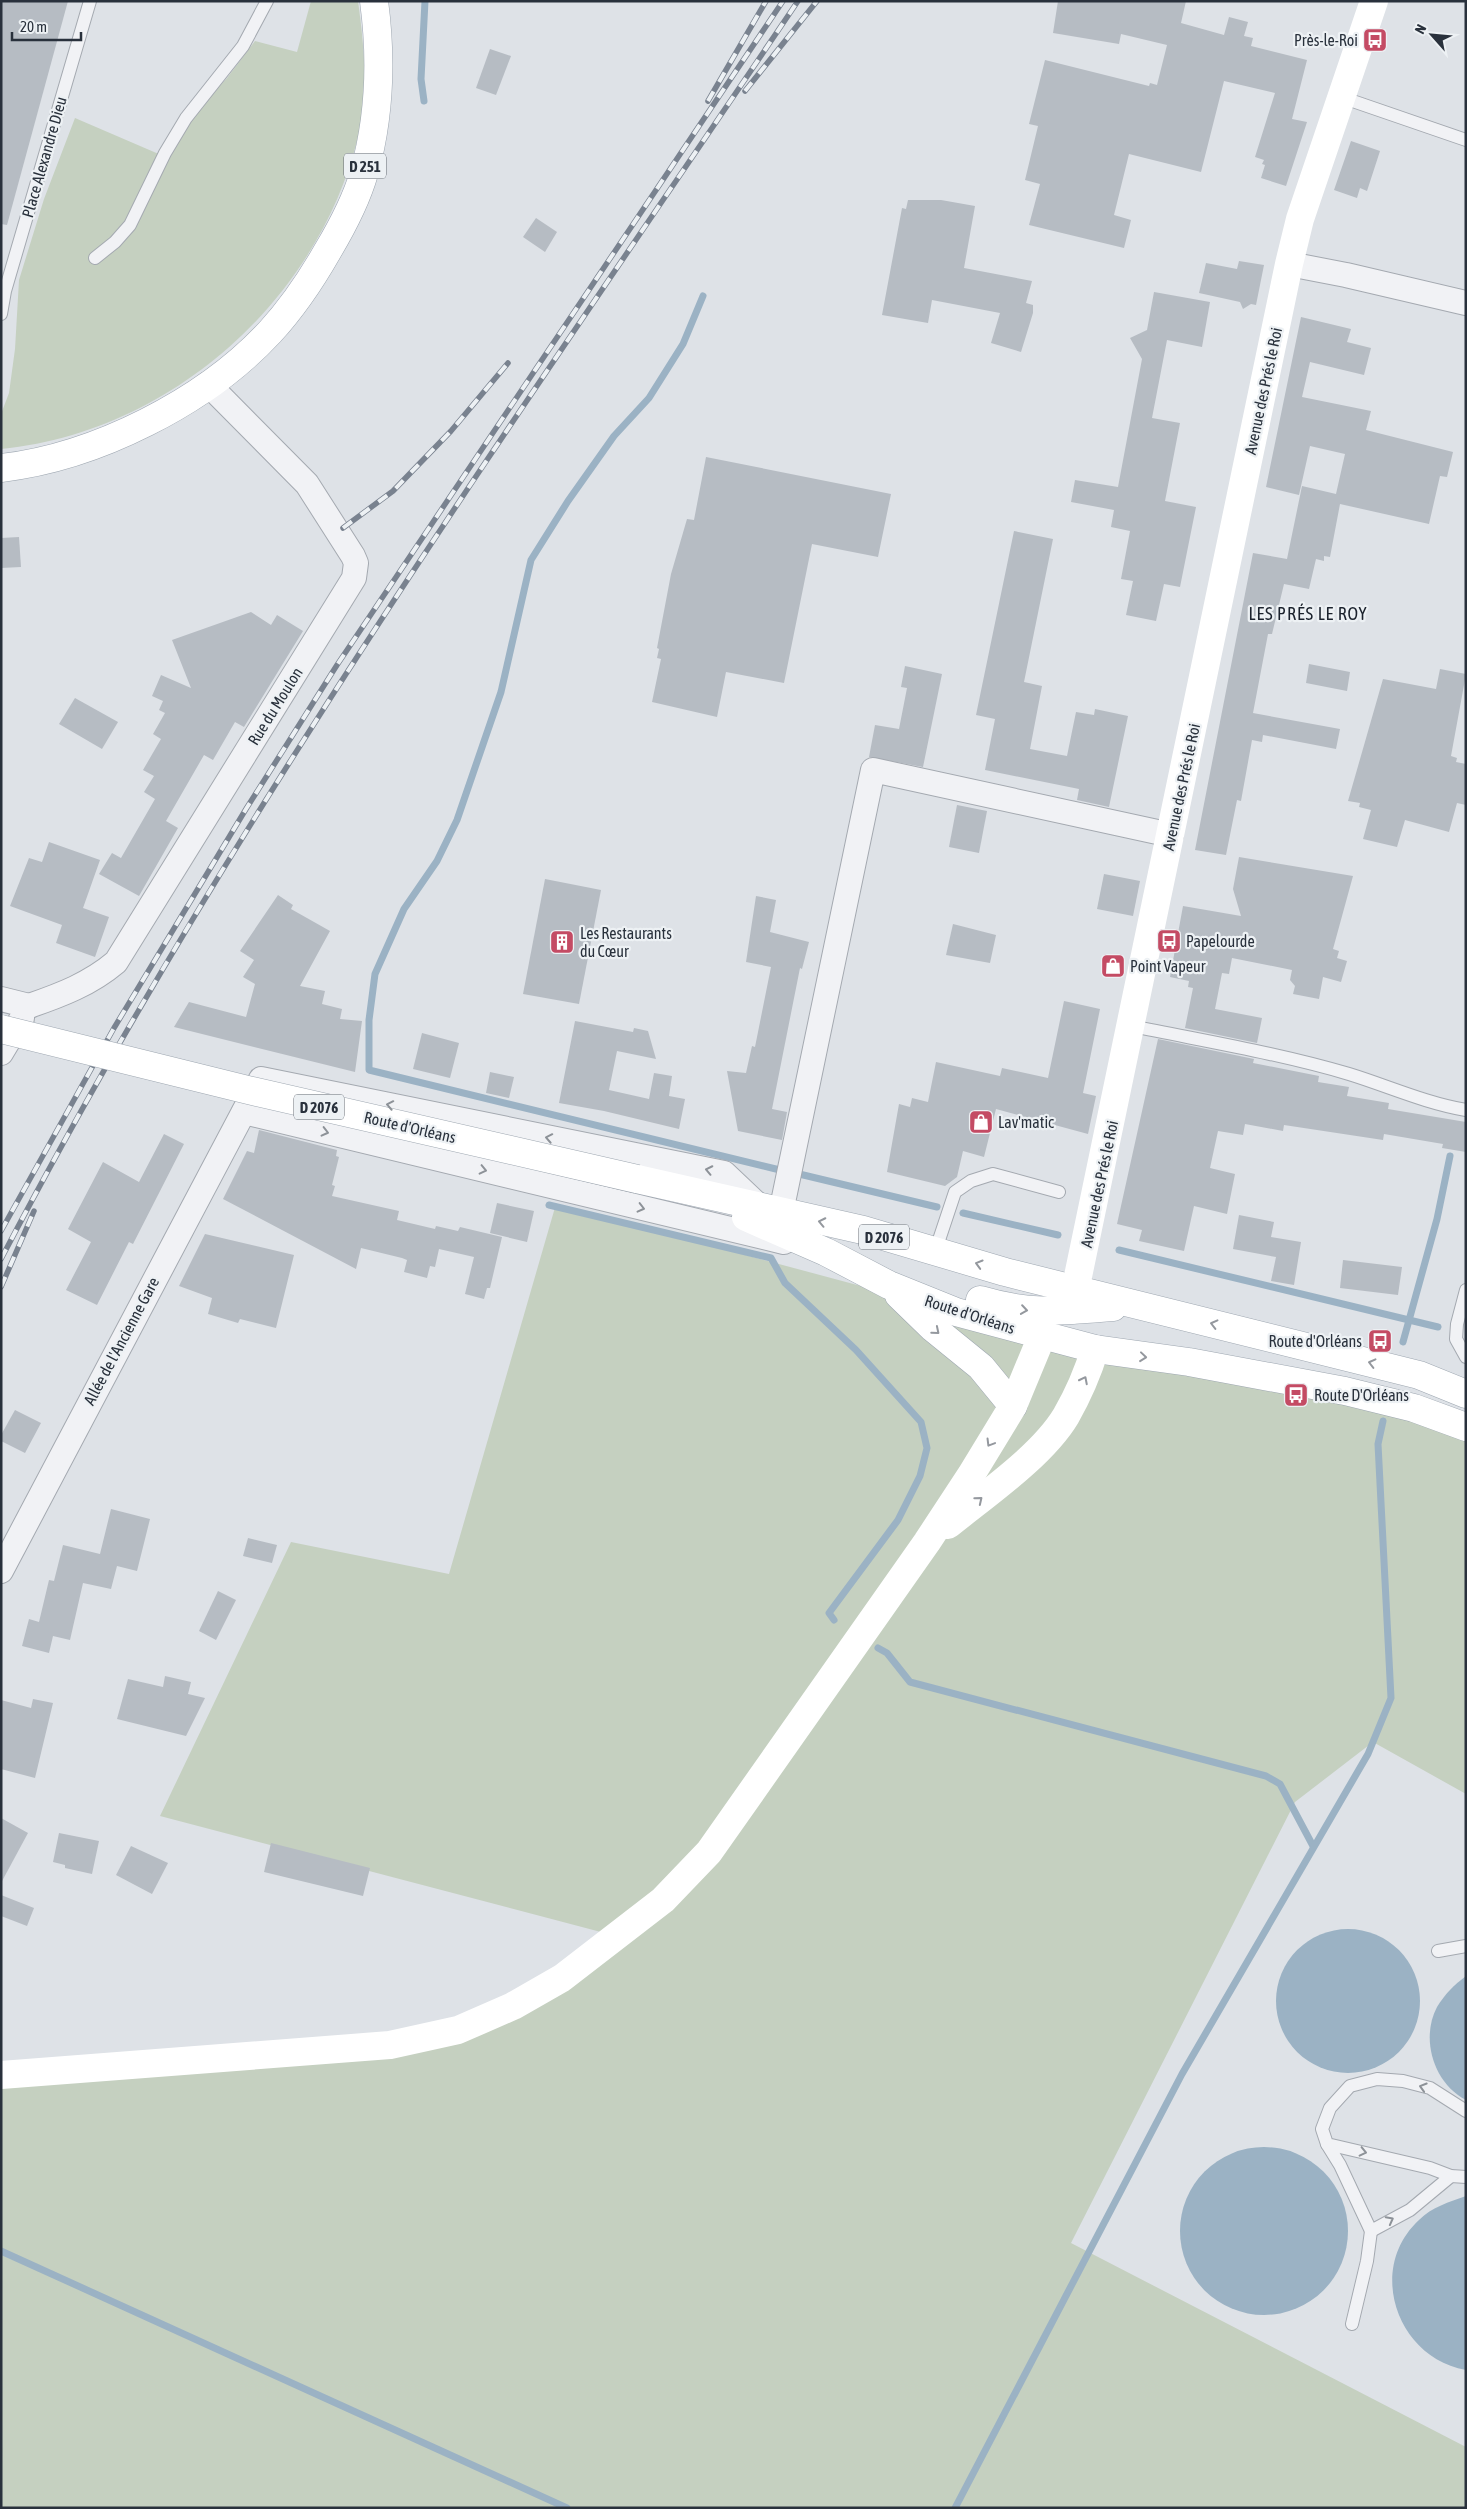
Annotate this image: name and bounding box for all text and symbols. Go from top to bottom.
scale bar [12,10,81,42]
north arrow [1407,10,1457,60]
text: 20 m [20,18,47,35]
text: N [1411,22,1429,36]
bus stop icon: Près-le-Roi [1362,27,1388,53]
place label: Près-le-Roi [1294,31,1358,49]
street label: Place Alexandre Dieu [18,94,70,220]
road number: D 251 [344,154,386,178]
street label: Avenue des Prés le Roi [1241,326,1285,456]
district label: LES PRÉS LE ROY [1248,603,1368,624]
street label: Rue du Moulon [244,664,306,748]
street label: Avenue des Prés le Roi [1159,722,1203,852]
place label: Les Restaurants du Cœur [580,924,672,960]
bus stop icon: Papelourde [1156,928,1182,954]
building icon: Les Restaurants du Cœur [549,929,575,955]
place label: Papelourde [1186,932,1255,951]
shop icon: Point Vapeur [1100,953,1126,979]
place label: Point Vapeur [1130,957,1206,976]
road number: D 2076 [294,1094,344,1120]
one-way arrow [386,1100,395,1111]
street label: Route d'Orléans [362,1108,458,1146]
shop icon: Lav'matic [968,1109,994,1135]
place label: Lav'matic [998,1113,1054,1131]
street label: Avenue des Prés le Roi [1077,1119,1121,1249]
one-way arrow [320,1126,329,1137]
one-way arrow [545,1133,554,1143]
one-way arrow [478,1164,487,1175]
one-way arrow [704,1165,713,1176]
one-way arrow [636,1202,645,1213]
one-way arrow [818,1217,827,1227]
road number: D 2076 [859,1224,909,1250]
one-way arrow [975,1260,984,1270]
street label: Allée de l'Ancienne Gare [80,1274,162,1408]
street label: Route d'Orléans [923,1291,1018,1337]
one-way arrow [1019,1305,1028,1315]
one-way arrow [1209,1319,1218,1330]
one-way arrow [931,1325,940,1334]
bus stop icon: Route d'Orléans [1367,1328,1393,1354]
place label: Route d'Orléans [1268,1332,1362,1350]
one-way arrow [1140,1351,1148,1362]
one-way arrow [1367,1358,1376,1369]
one-way arrow [1078,1376,1088,1385]
bus stop icon: Route D'Orléans [1283,1382,1309,1408]
place label: Route D'Orléans [1314,1386,1409,1404]
one-way arrow [987,1438,997,1447]
one-way arrow [973,1498,982,1506]
one-way arrow [1420,2082,1428,2092]
one-way arrow [1359,2146,1368,2157]
one-way arrow [1384,2216,1393,2226]

